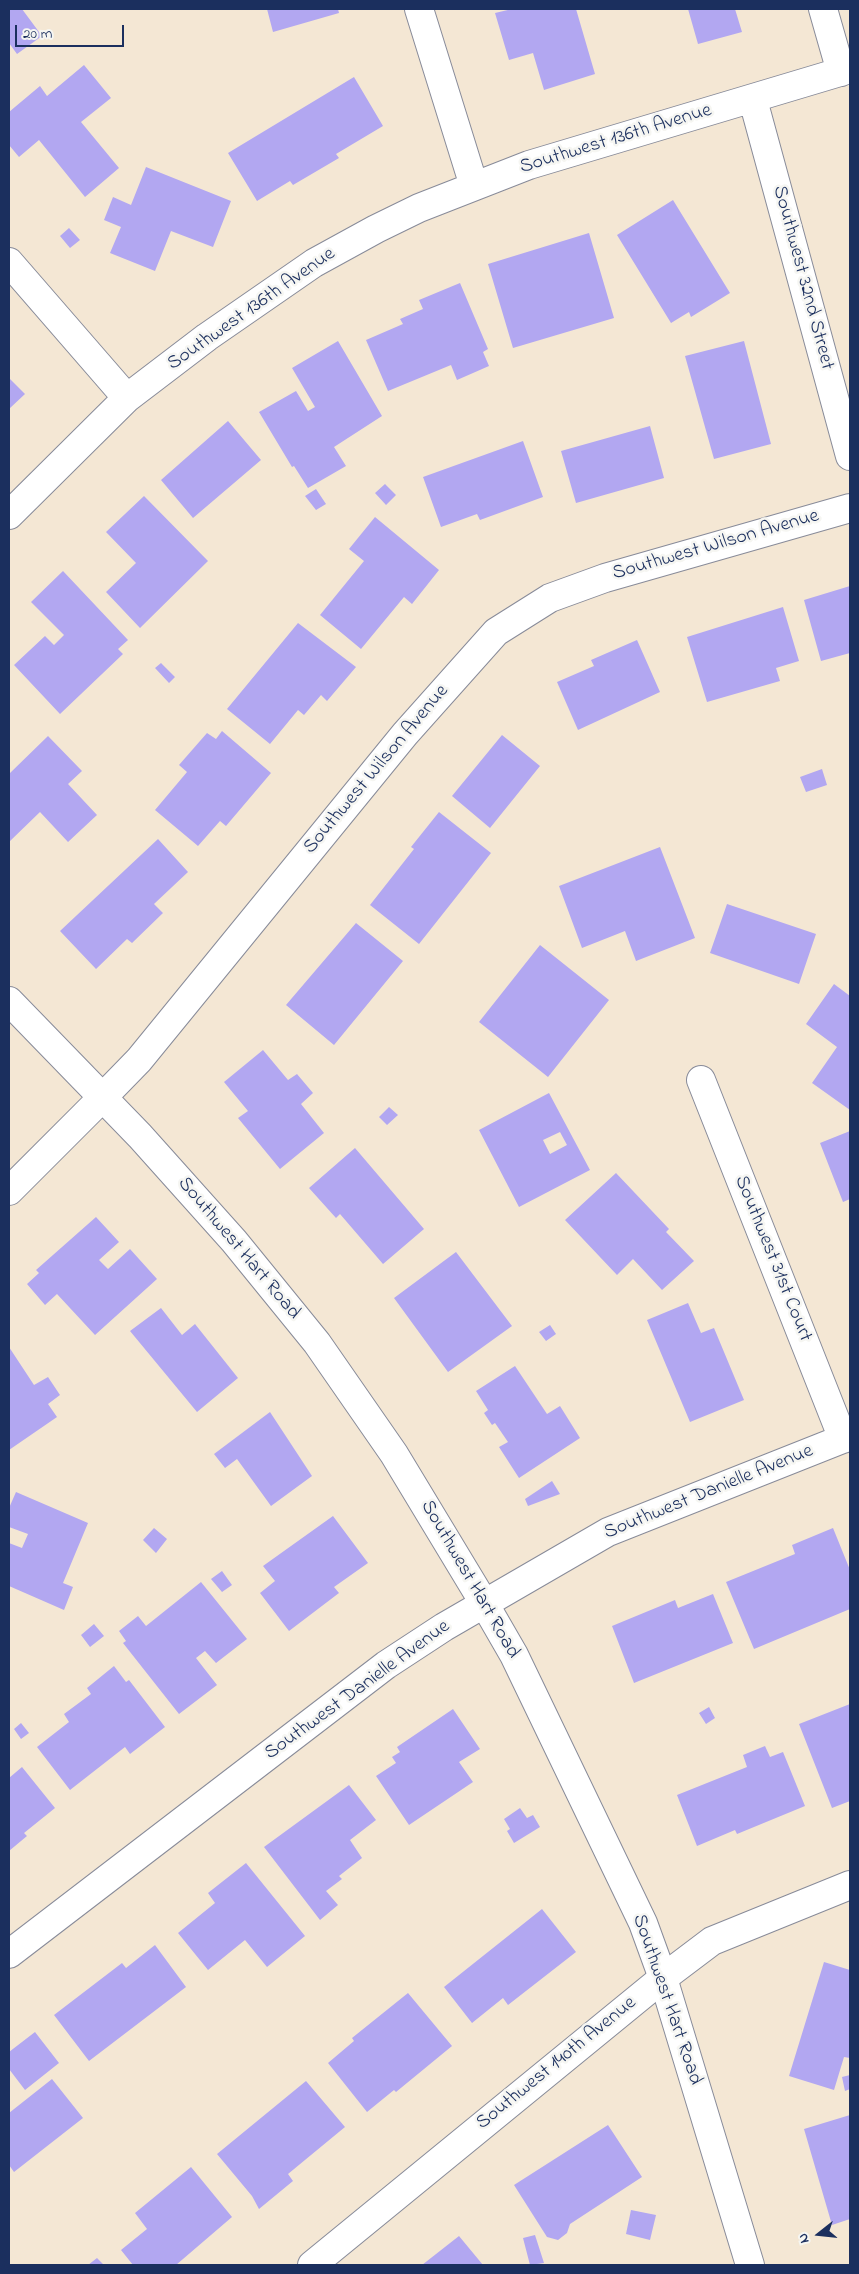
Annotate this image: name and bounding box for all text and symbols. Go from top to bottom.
scale bar [18,15,126,47]
text: 20 m [23,23,52,45]
street label: Southwest 136th Avenue [517,99,715,181]
street label: Southwest 32nd Street [766,183,838,373]
street label: Southwest 136th Avenue [164,243,340,377]
street label: Southwest Wilson Avenue [610,505,822,587]
street label: Southwest Wilson Avenue [299,681,455,859]
street label: Southwest 31st Court [728,1172,816,1346]
street label: Southwest Hart Road [171,1173,305,1325]
street label: Southwest Danielle Avenue [601,1440,817,1546]
street label: Southwest Hart Road [414,1497,524,1663]
street label: Southwest Danielle Avenue [261,1616,455,1766]
street label: Southwest Hart Road [626,1912,706,2088]
street label: Southwest 140th Avenue [472,1992,642,2136]
north arrow [794,2209,844,2259]
text: N [793,2231,815,2246]

